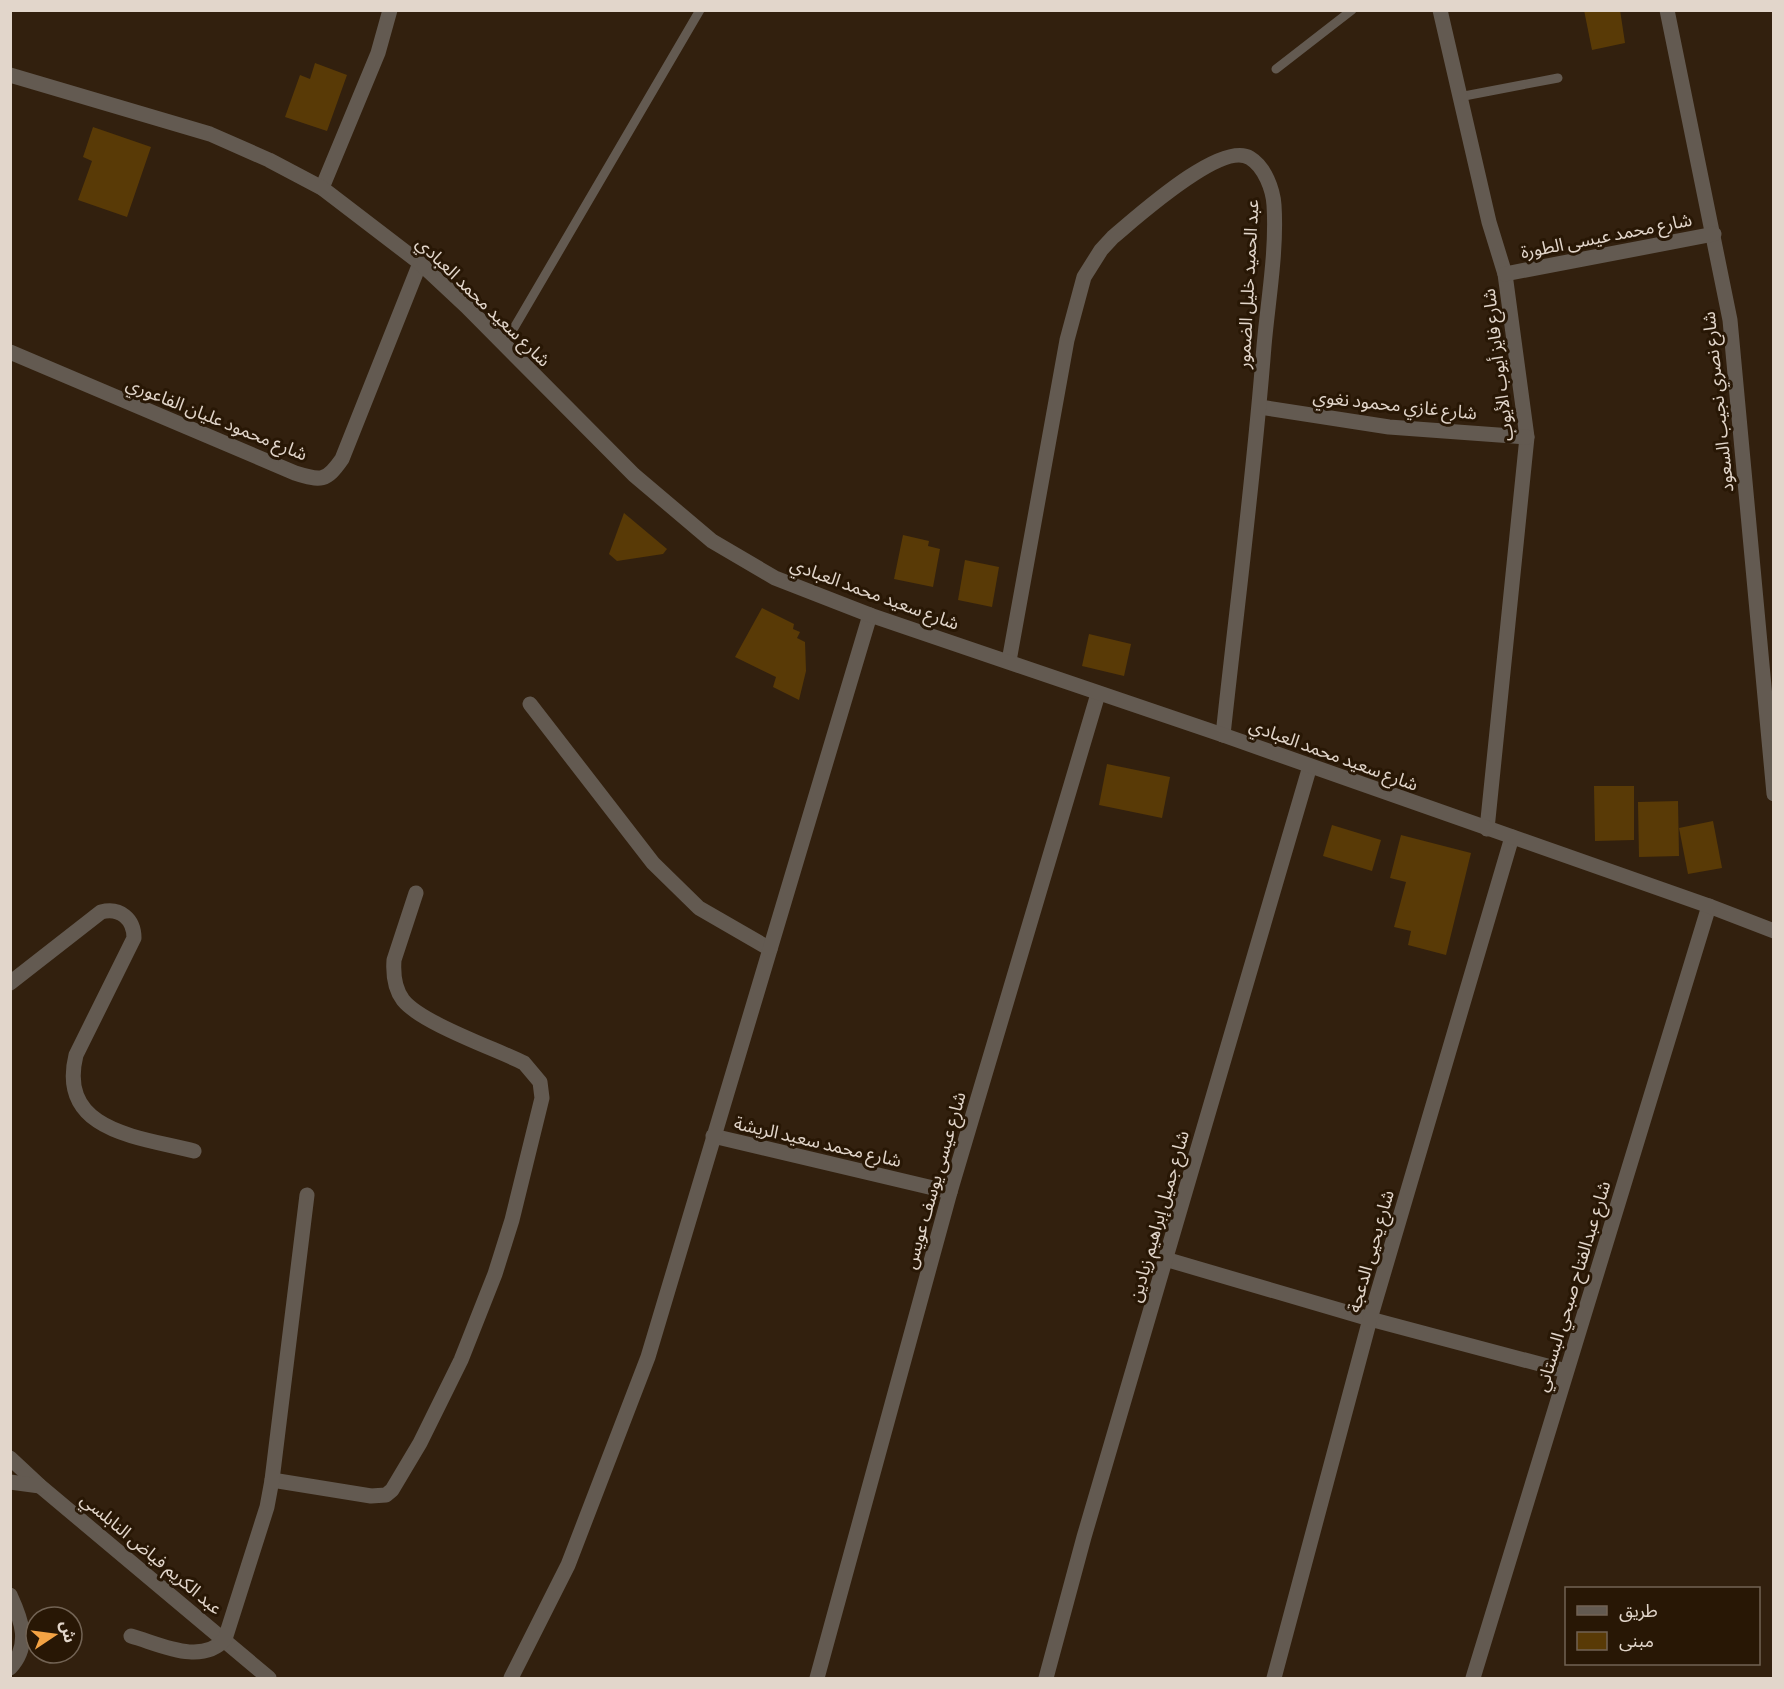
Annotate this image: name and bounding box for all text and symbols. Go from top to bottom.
street label: عبد الحميد خليل الضمور [1232,199,1263,370]
street label: شارع محمد عيسى الطورة [1518,208,1694,266]
street label: شارع سعيد محمد العبادي [410,231,556,374]
street label: شارع فايز أيوب الأيوب [1477,287,1521,443]
street label: شارع نصري نجيب السعود [1697,310,1741,493]
street label: شارع محمود عليان الفاعوري [122,372,311,468]
street label: شارع غازي محمود نغوي [1311,384,1478,428]
street label: شارع سعيد محمد العبادي [786,552,962,638]
street label: شارع سعيد محمد العبادي [1245,713,1421,799]
street label: شارع عيسى يوسف عويس [898,1089,974,1272]
street label: شارع محمد سعيد الريشة [731,1111,904,1175]
street label: شارع جميل إبراهيم زيادين [1123,1128,1197,1305]
street label: شارع عبدالفتاح صبحي البستاني [1529,1178,1618,1395]
street label: شارع يحيى الدعجة [1342,1187,1402,1316]
street label: عبد الكريم فياض النابلسي [75,1487,227,1621]
legend [1565,1587,1760,1665]
text: طريق [1619,1599,1658,1622]
north arrow [24,1605,84,1665]
text: ش [56,1619,81,1645]
text: مبنى [1619,1629,1654,1652]

